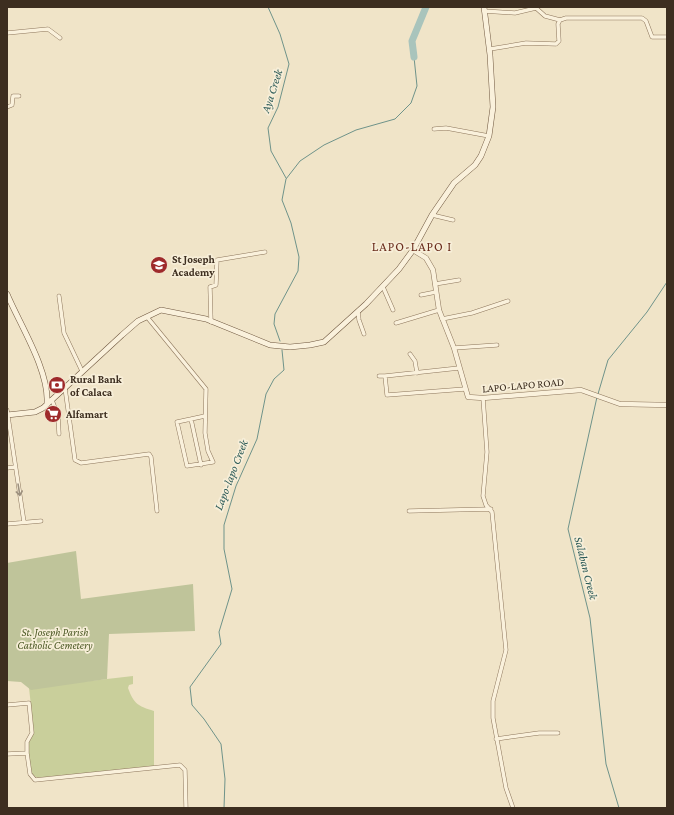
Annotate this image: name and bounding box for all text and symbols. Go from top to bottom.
water label: Aya Creek [258,67,286,115]
district label: LAPO-LAPO I [372,239,452,254]
place label: St Joseph Academy [171,253,216,278]
school or university icon: St Joseph Academy [149,255,169,275]
place label: Rural Bank of Calaca [70,373,123,398]
bank icon: Rural Bank of Calaca [47,375,67,395]
street label: LAPO-LAPO ROAD [482,375,564,395]
supermarket icon: Alfamart [43,404,63,424]
place label: Alfamart [65,408,108,420]
water label: Lapo-lapo Creek [211,437,251,512]
one-way arrow [15,483,23,496]
water label: Salaban Creek [571,535,601,602]
park label: St. Joseph Parish Catholic Cemetery [17,626,93,652]

